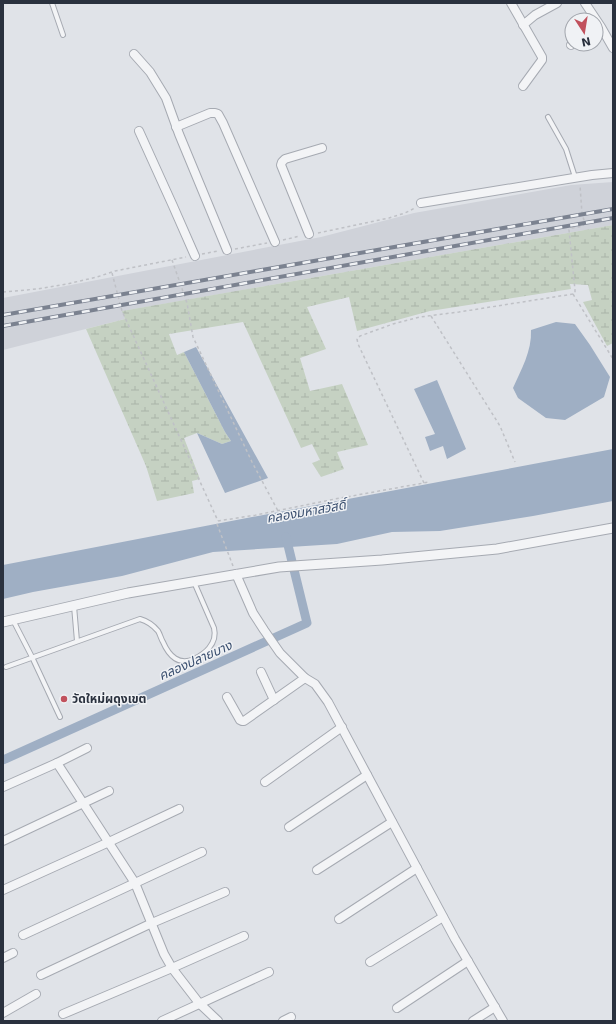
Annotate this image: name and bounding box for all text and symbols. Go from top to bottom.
north arrow [564,12,604,52]
text: N [580,34,592,49]
water label: คลองมหาสวัสดิ์ [265,496,351,526]
water label: คลองปลายบาง [156,637,235,683]
place label: วัดใหม่ผดุงเขต [72,692,147,706]
marker: วัดใหม่ผดุงเขต [59,694,69,704]

